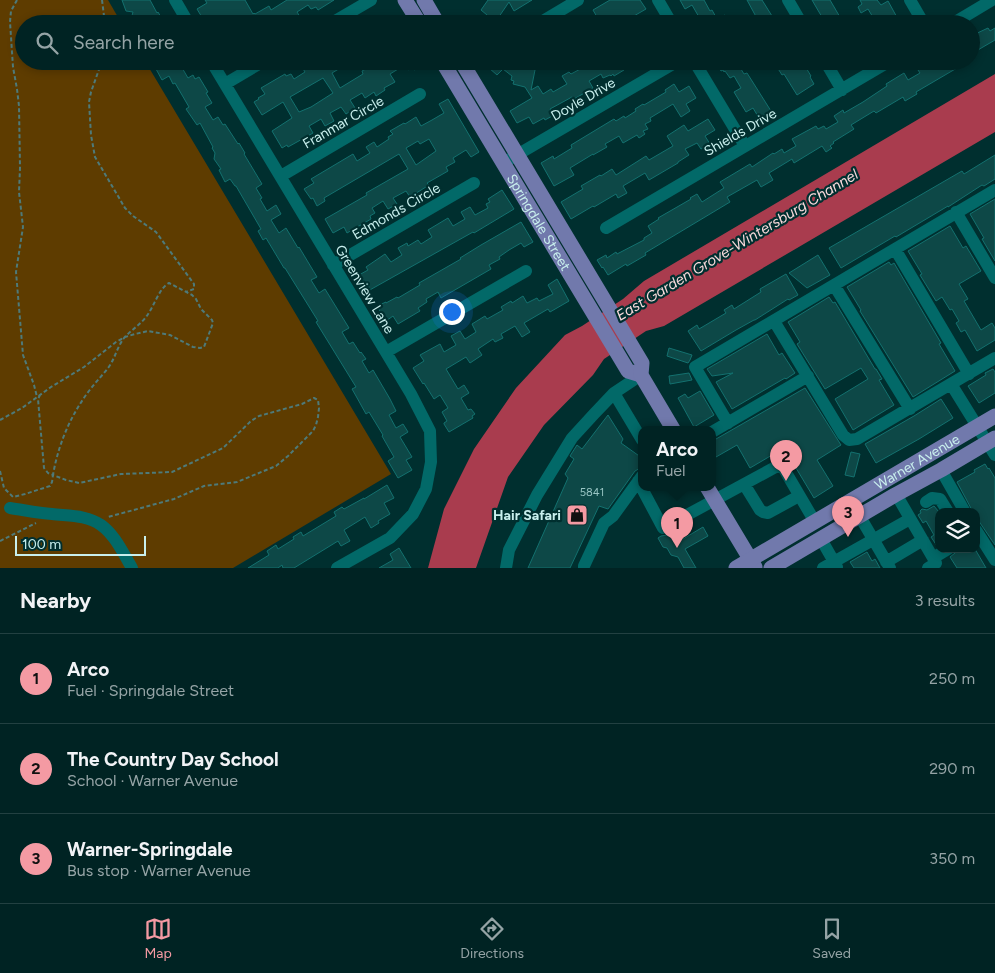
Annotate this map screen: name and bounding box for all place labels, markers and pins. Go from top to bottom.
pin: 2 [770,440,802,481]
pin: 3 [832,496,864,537]
shop icon: Hair Safari [565,503,589,527]
place label: Hair Safari [493,507,561,524]
pin: 1 [661,507,693,548]

